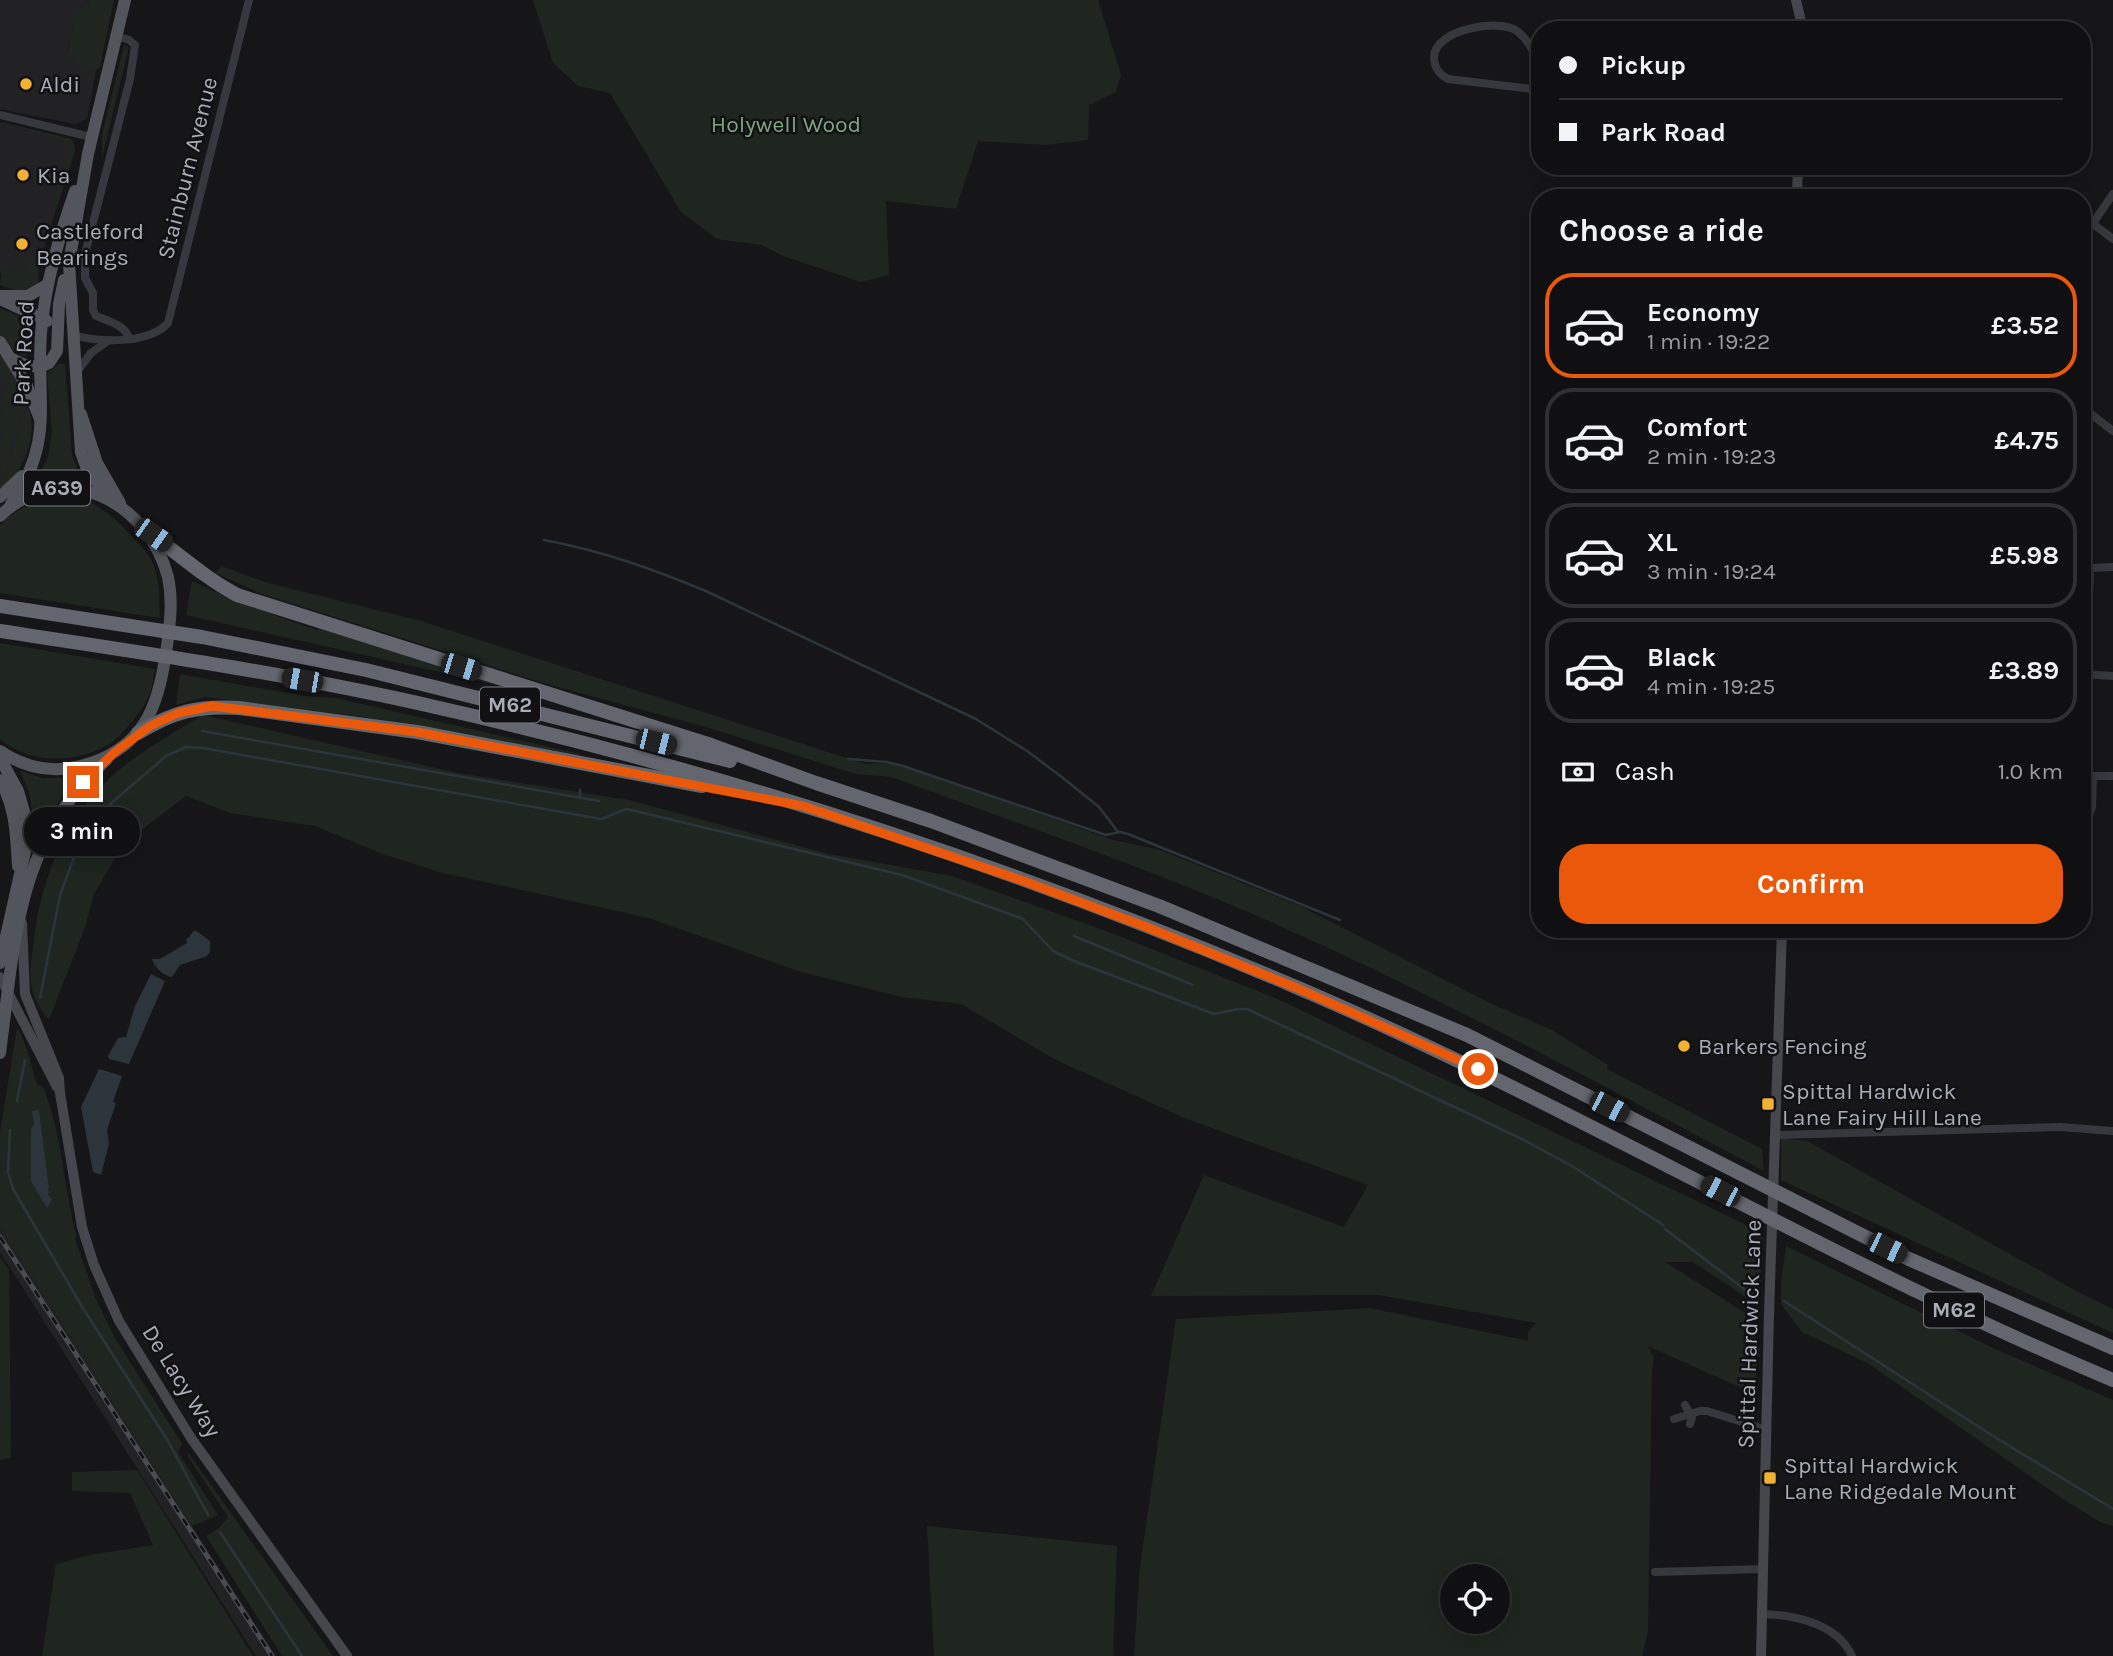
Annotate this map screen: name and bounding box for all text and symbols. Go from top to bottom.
text: Pickup [1601,50,1686,81]
place label: Aldi [40,71,80,98]
street label: Stainburn Avenue [152,74,223,262]
marker: Aldi [18,76,34,92]
park label: Holywell Wood [711,111,861,138]
text: Park Road [1601,117,1726,148]
place label: Kia [37,162,71,189]
marker: Kia [15,167,31,183]
text: Choose a ride [1559,212,1764,249]
place label: Castleford Bearings [36,218,144,271]
marker: Castleford Bearings [14,236,30,252]
icon: car [1563,294,1626,357]
text: Economy [1647,297,1759,328]
street label: Park Road [7,300,40,406]
text: £3.52 [1991,310,2059,341]
text: 1 min · 19:22 [1647,328,1770,355]
icon: car [1563,409,1626,472]
text: Comfort [1647,412,1748,443]
text: £4.75 [1994,425,2059,456]
text: 2 min · 19:23 [1647,443,1776,470]
road number: A639 [24,470,90,505]
car [130,514,177,556]
icon: car [1563,524,1626,587]
text: XL [1647,527,1678,558]
text: £5.98 [1990,540,2059,571]
text: 3 min · 19:24 [1647,558,1776,585]
icon: car [1563,639,1626,702]
text: Black [1647,642,1716,673]
car [438,651,485,683]
text: £3.89 [1989,655,2059,686]
car [280,666,325,694]
text: 4 min · 19:25 [1647,673,1775,700]
road number: M62 [480,688,540,722]
car [634,727,679,757]
icon: cash [1559,753,1597,791]
text: Cash [1615,756,1675,787]
text: 1.0 km [1998,758,2063,785]
route end [67,766,99,798]
callout: 3 min [25,806,141,856]
text: 3 min [50,818,114,845]
button: Confirm [1559,844,2063,924]
place label: Barkers Fencing [1698,1033,1867,1060]
marker: Barkers Fencing [1676,1038,1692,1054]
route start [1462,1053,1494,1085]
place label: Spittal Hardwick Lane Fairy Hill Lane [1782,1078,1982,1131]
car [1586,1088,1633,1126]
marker: Spittal Hardwick Lane Fairy Hill Lane [1760,1096,1776,1112]
car [1697,1172,1744,1210]
street label: Spittal Hardwick Lane [1732,1219,1767,1449]
car [1864,1229,1911,1267]
road number: M62 [1924,1292,1984,1328]
street label: De Lacy Way [136,1320,227,1443]
place label: Spittal Hardwick Lane Ridgedale Mount [1784,1452,2017,1505]
marker: Spittal Hardwick Lane Ridgedale Mount [1762,1470,1778,1486]
map controls [1440,1564,1510,1634]
button: locate [1440,1564,1510,1634]

